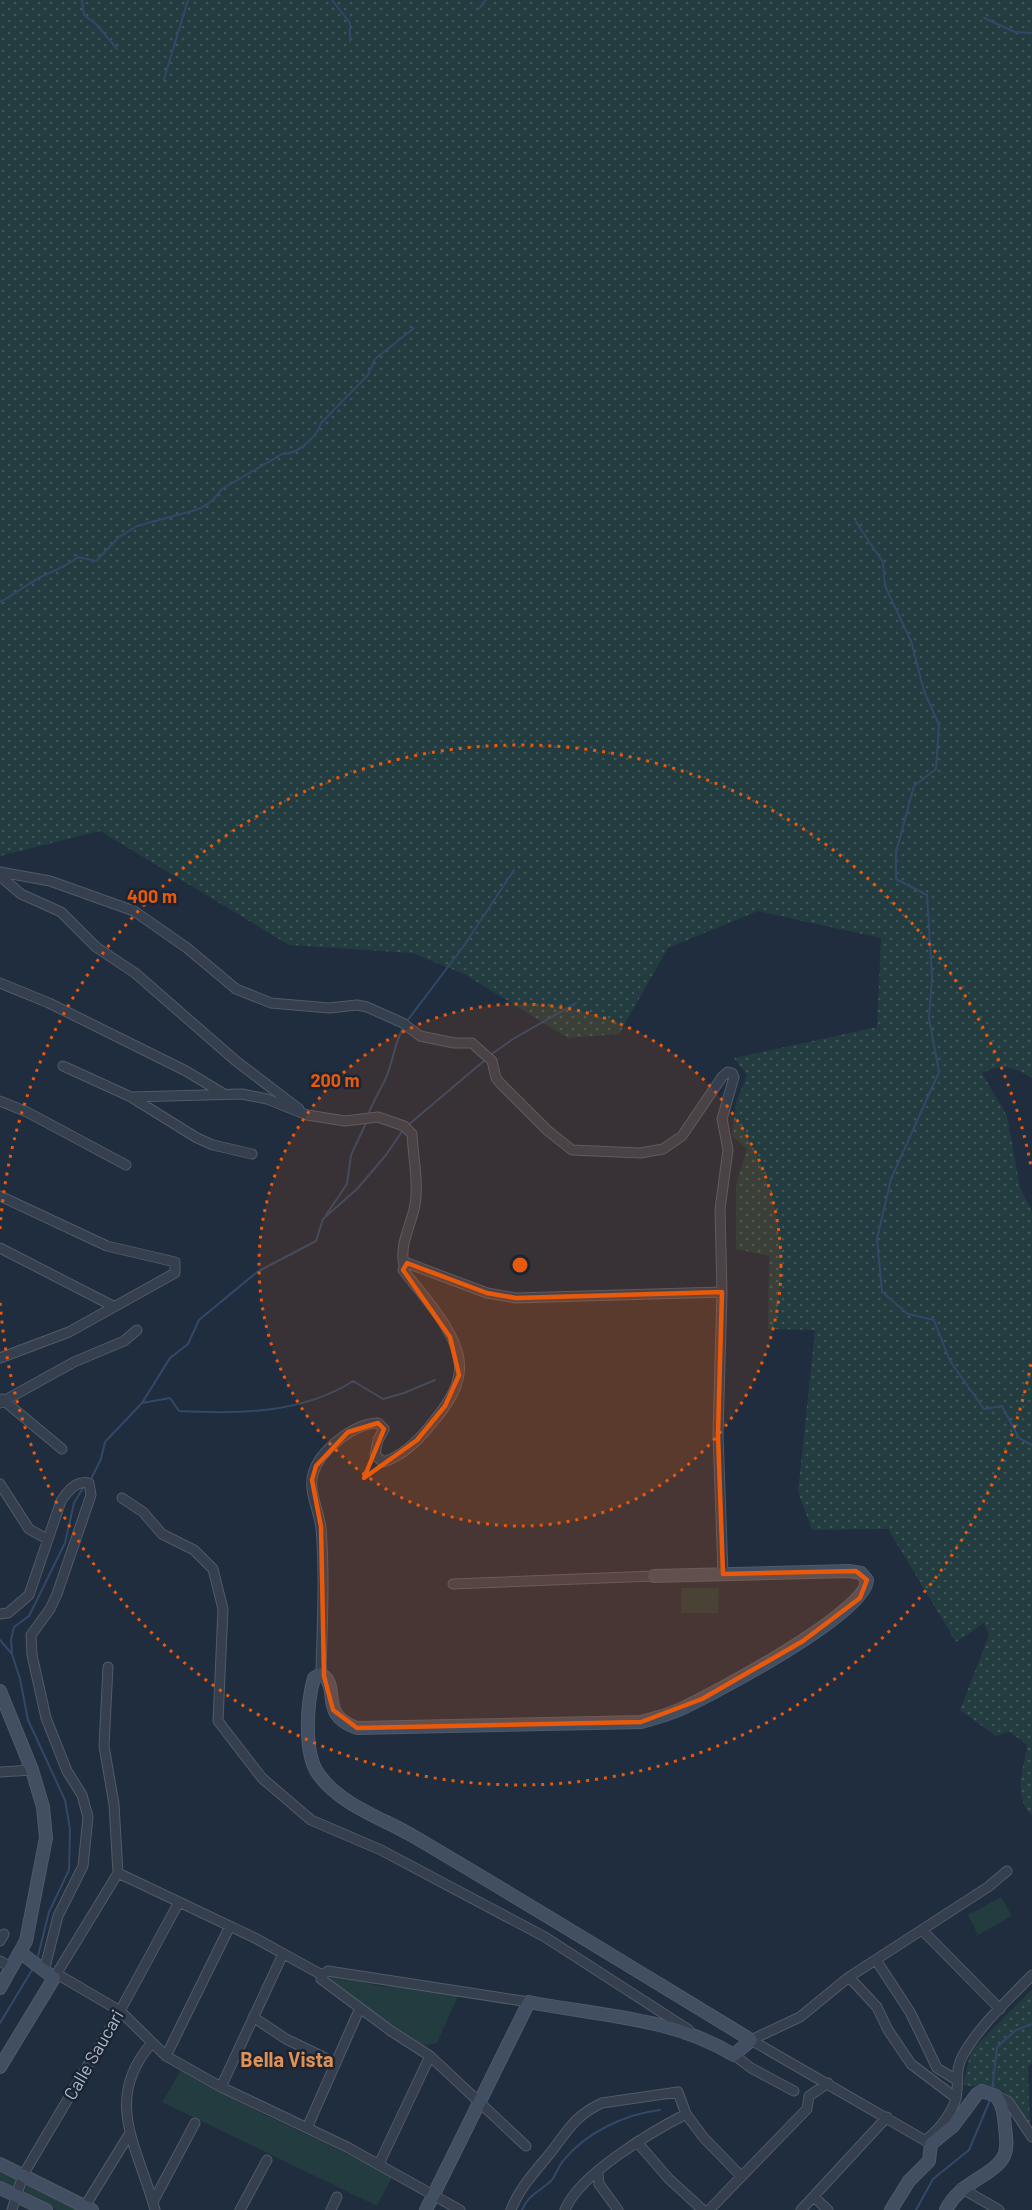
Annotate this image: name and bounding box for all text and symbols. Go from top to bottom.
text: 400 m [127,885,177,907]
text: 200 m [310,1069,360,1091]
centre of rings [510,1255,530,1275]
street label: Calle Saucari [58,2005,128,2104]
district label: Bella Vista [240,2047,334,2071]

